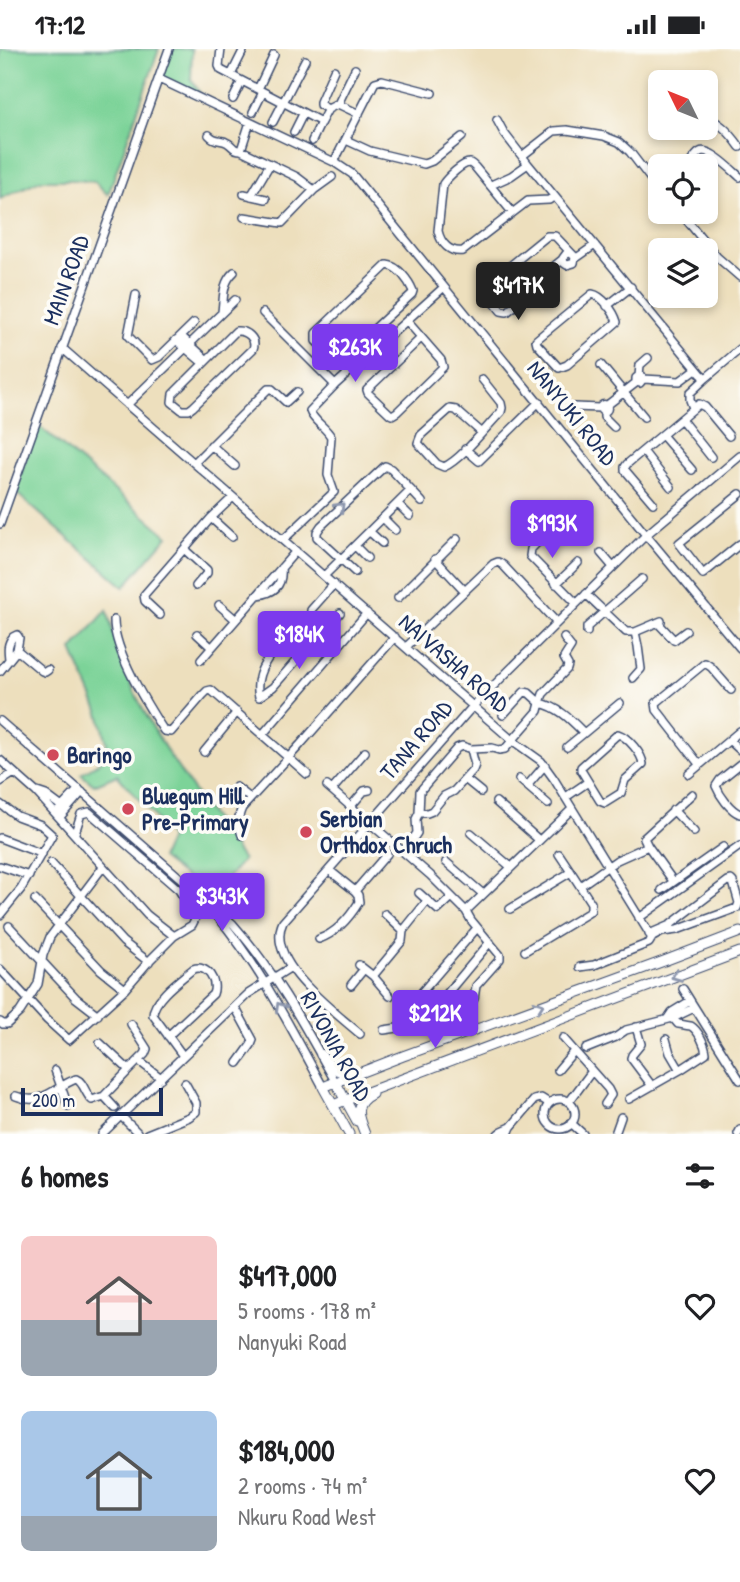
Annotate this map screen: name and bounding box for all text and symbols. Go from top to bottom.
text: 17:12 [35,7,85,42]
north arrow [648,70,718,140]
map controls [648,70,718,308]
button: locate [648,154,718,224]
street label: MAIN ROAD [35,231,96,329]
button: layers [648,238,718,308]
pin: $417K [469,263,567,322]
text: $417K [492,269,544,300]
pin: $263K [306,325,404,384]
text: $263K [328,331,382,362]
street label: NANYUKI ROAD [520,354,624,472]
pin: $193K [503,501,601,560]
one-way arrow [332,503,345,516]
text: $193K [527,507,577,538]
street label: NAIVASHA ROAD [393,606,516,719]
pin: $184K [250,611,348,671]
text: $184K [274,618,324,649]
street label: TANA ROAD [372,693,459,786]
place label: Baringo [67,739,132,771]
marker: Baringo [45,747,61,763]
place label: Bluegum Hill Pre-Primary [142,780,249,838]
marker: Bluegum Hill Pre-Primary [120,801,136,817]
place label: Serbian Orthdox Chruch [320,803,452,860]
marker: Serbian Orthdox Chruch [298,824,314,840]
pin: $343K [173,873,271,933]
text: $343K [196,880,248,911]
one-way arrow [671,968,683,982]
street label: RIVONIA ROAD [294,985,379,1106]
pin: $212K [386,991,484,1050]
text: $212K [408,997,462,1028]
one-way arrow [532,1000,545,1014]
one-way arrow [275,1002,288,1015]
scale bar [21,1085,163,1117]
text: 200 m [32,1087,75,1113]
text: 6 homes [21,1156,108,1196]
icon: filters [681,1157,719,1195]
text: $417,000 [238,1255,337,1295]
icon: home [77,1264,161,1348]
icon: heart [681,1287,719,1325]
text: 5 rooms · 178 m² [238,1295,376,1326]
text: Nanyuki Road [238,1326,346,1357]
text: $184,000 [238,1430,335,1470]
icon: home [77,1439,161,1523]
icon: heart [681,1462,719,1500]
text: 2 rooms · 74 m² [238,1470,367,1501]
text: Nkuru Road West [238,1501,375,1532]

